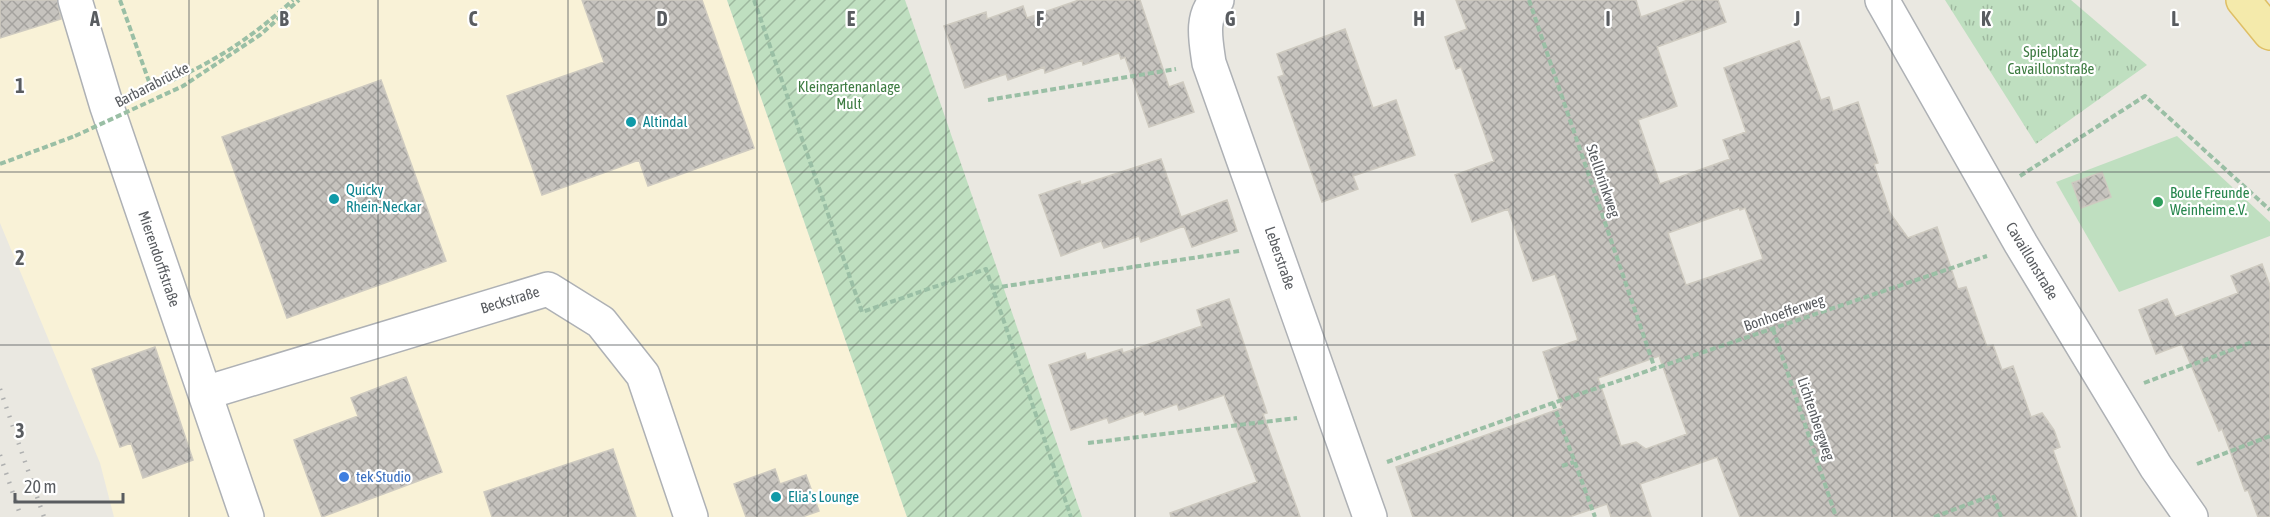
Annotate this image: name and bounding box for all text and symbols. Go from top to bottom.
text: A [89,7,100,30]
text: B [279,7,289,30]
text: C [469,7,478,30]
text: D [656,7,668,30]
text: E [847,7,856,30]
text: F [1036,7,1044,30]
text: G [1225,7,1236,30]
text: H [1413,7,1425,30]
text: I [1605,7,1611,30]
text: J [1793,7,1800,30]
text: K [1981,7,1991,30]
text: L [2171,7,2179,30]
park label: Spielplatz Cavaillonstraße [2008,43,2095,77]
street label: Barbarabrücke [112,58,192,111]
text: 1 [15,74,25,97]
park label: Kleingartenanlage Mult [798,78,900,112]
place label: Altindal [643,113,687,130]
marker: Altindal [624,115,638,129]
street label: Stellbrinkweg [1583,142,1624,220]
place label: Quicky Rhein-Neckar [346,181,422,215]
place label: Boule Freunde Weinheim e.V. [2170,184,2250,218]
marker: Quicky Rhein-Neckar [327,192,341,206]
marker: Boule Freunde Weinheim e.V. [2151,195,2165,209]
street label: Mierendorffstraße [135,209,184,309]
street label: Cavaillonstraße [2003,219,2062,303]
street label: Leberstraße [1262,224,1299,292]
text: 2 [15,246,25,269]
street label: Beckstraße [478,282,541,317]
street label: Bonhoefferweg [1741,291,1827,334]
street label: Lichtenbergweg [1794,375,1839,463]
text: 3 [15,419,25,442]
scale bar [15,466,123,504]
place label: tek Studio [356,468,411,485]
marker: tek Studio [337,470,351,484]
text: 20 m [24,476,56,497]
place label: Elia's Lounge [788,488,859,505]
marker: Elia's Lounge [769,490,783,504]

